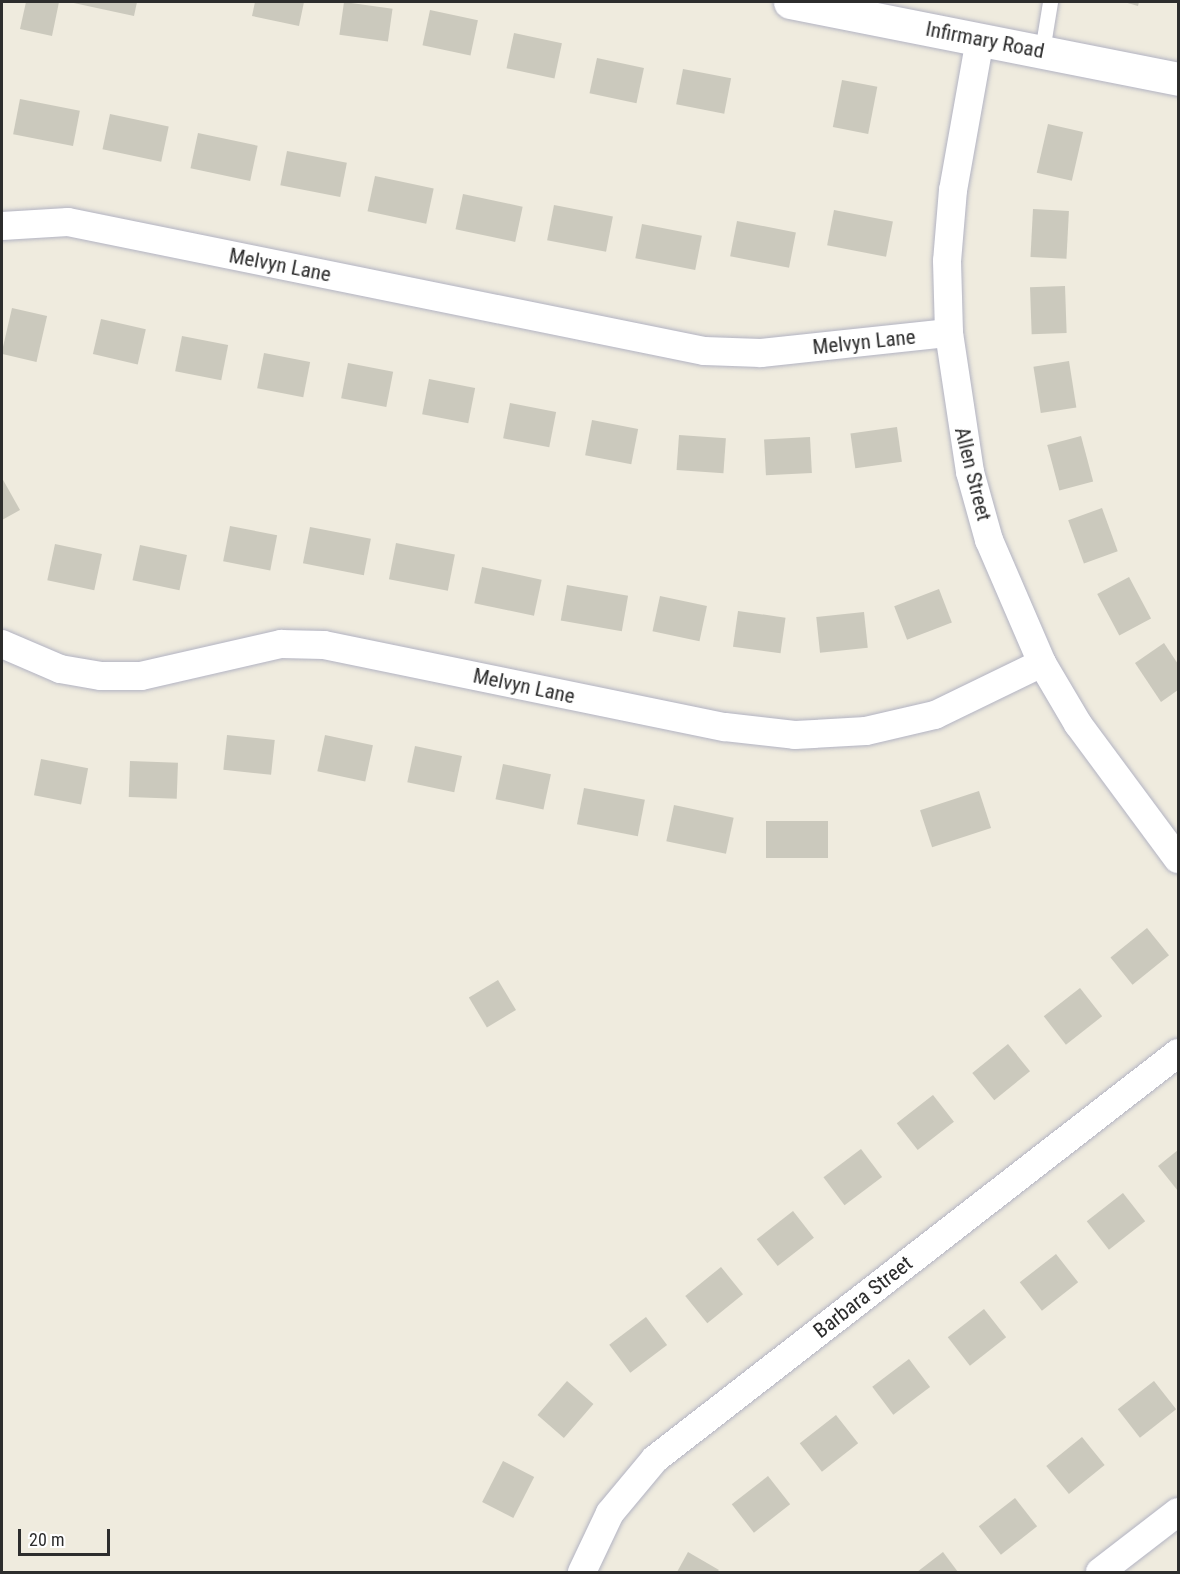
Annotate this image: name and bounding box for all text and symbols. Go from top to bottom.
street label: Infirmary Road [924,16,1046,64]
street label: Melvyn Lane [227,243,333,287]
street label: Melvyn Lane [811,324,917,360]
street label: Allen Street [949,424,997,524]
street label: Melvyn Lane [471,663,577,709]
street label: Barbara Street [809,1251,917,1343]
scale bar [21,1517,112,1555]
text: 20 m [29,1529,64,1550]

